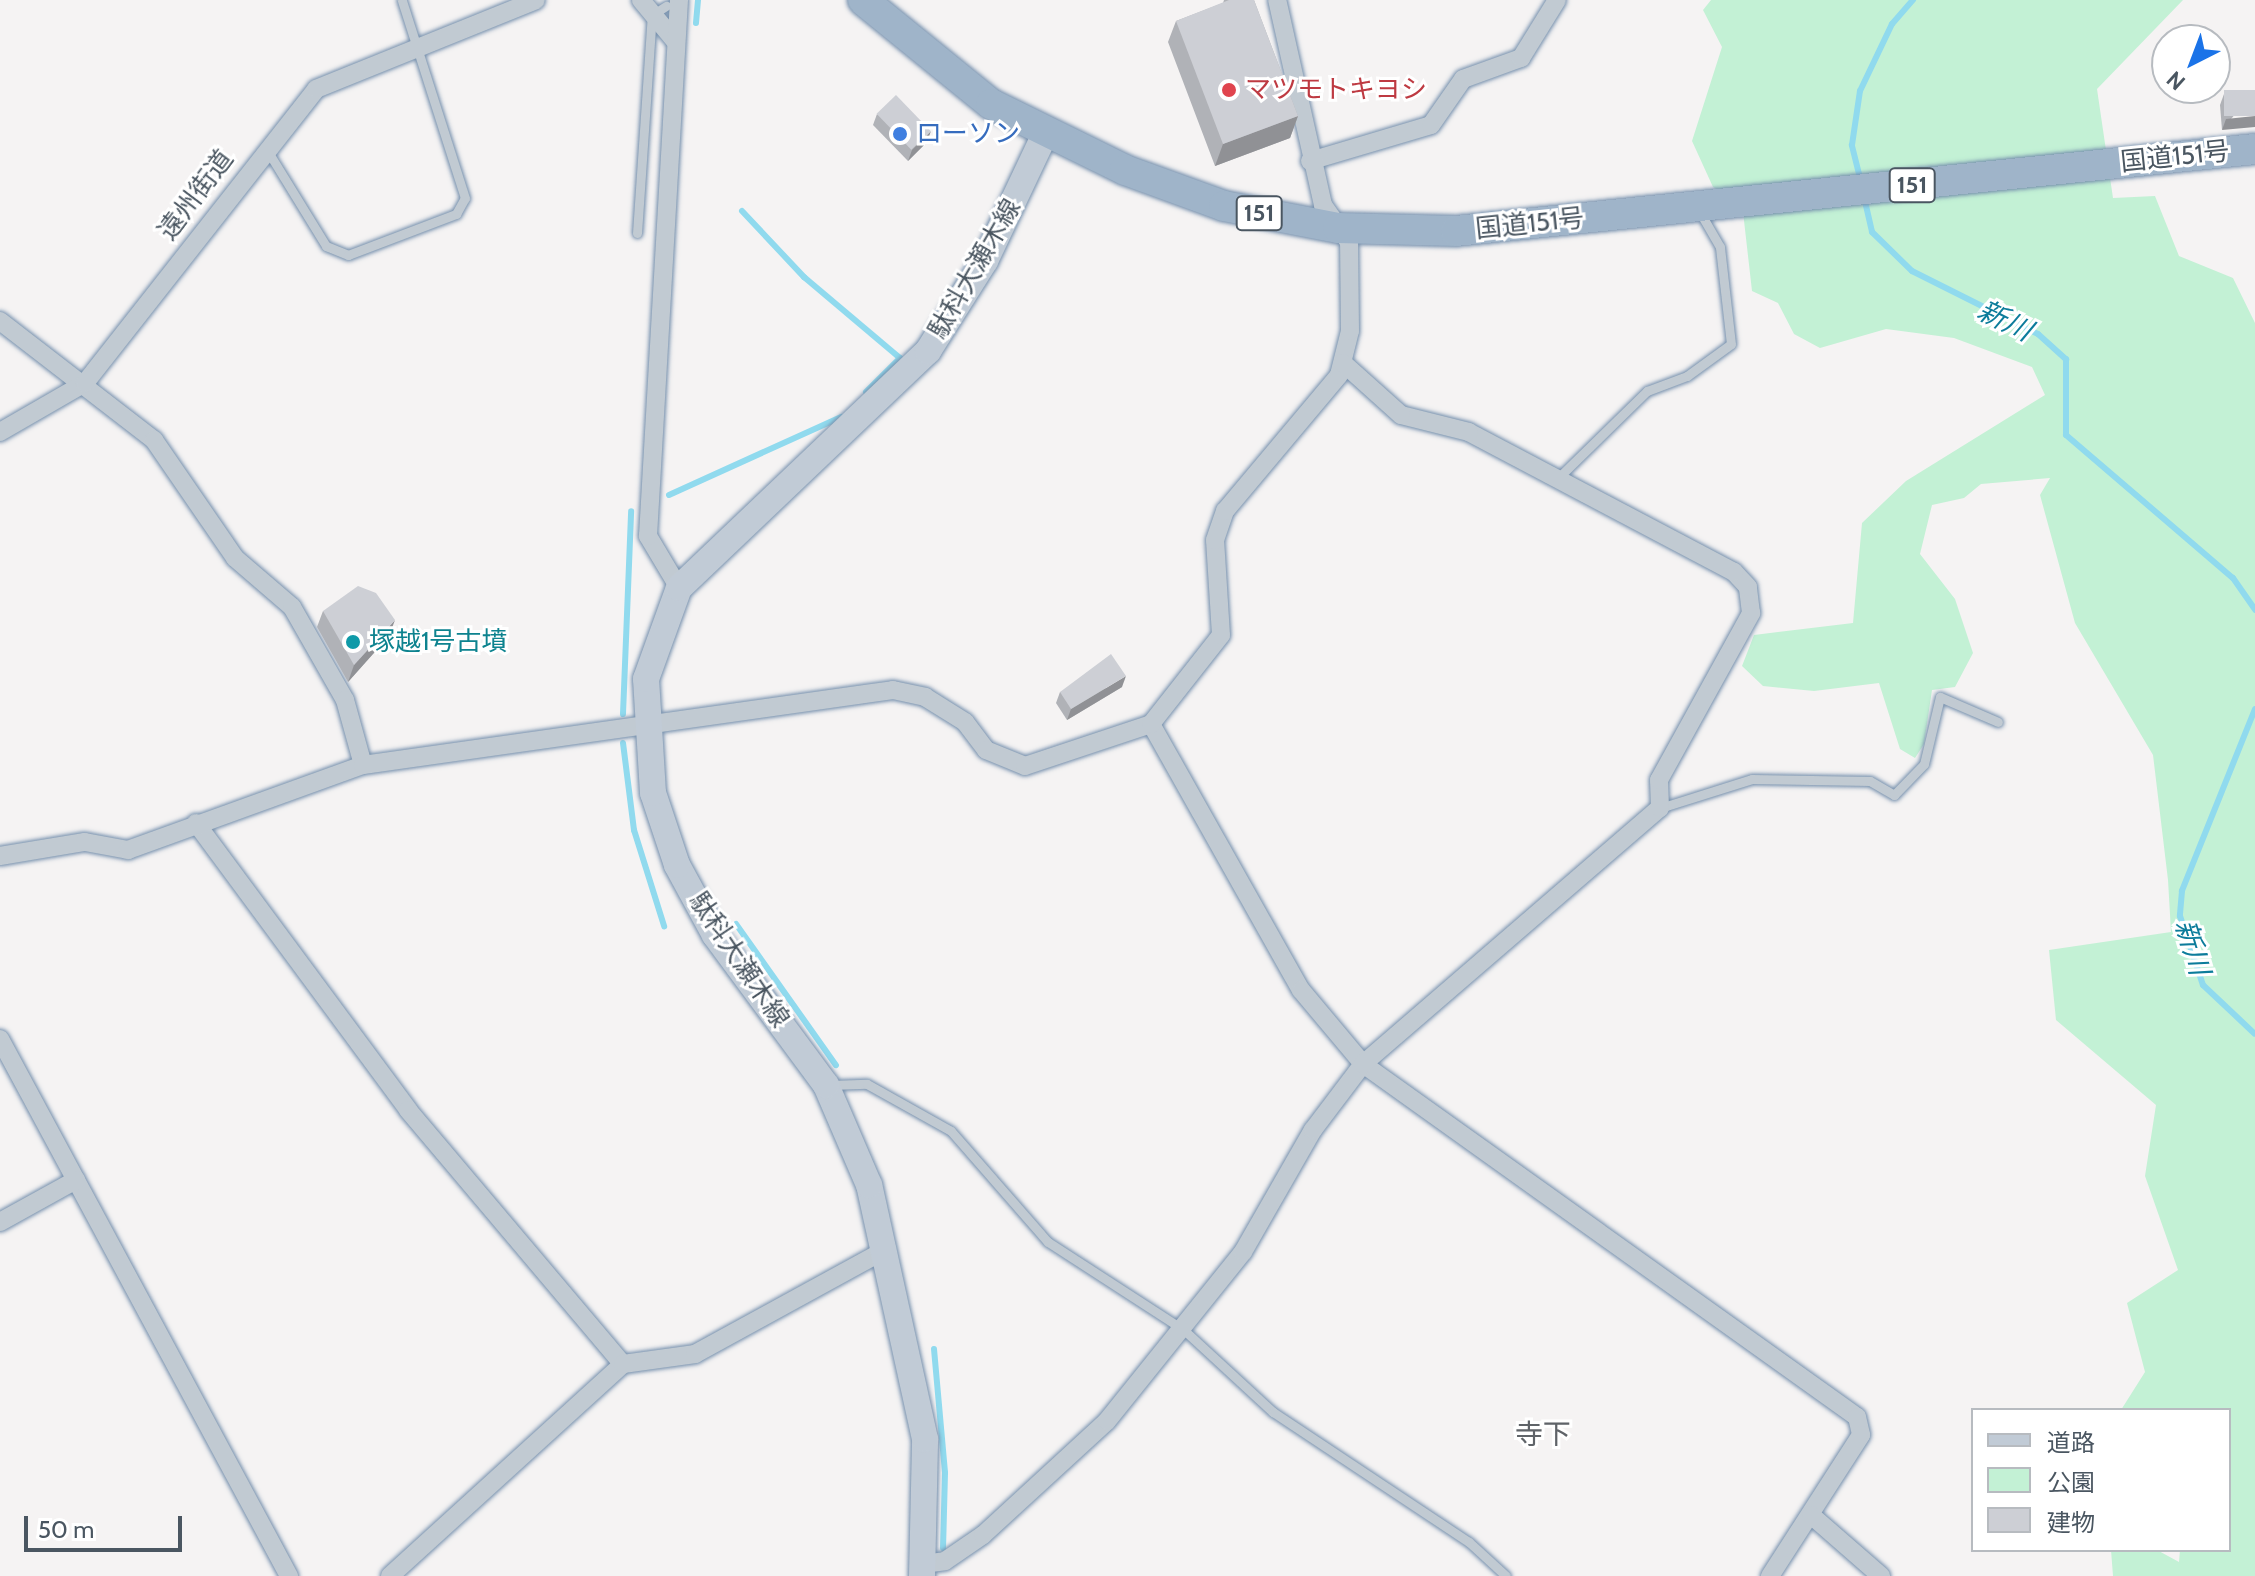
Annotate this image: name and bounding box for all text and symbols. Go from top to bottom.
north arrow [2151,24,2231,104]
text: N [2161,65,2191,96]
place label: マツモトキヨシ [1245,74,1427,106]
marker: マツモトキヨシ [1220,81,1238,99]
place label: ローソン [916,118,1020,150]
marker: ローソン [891,125,909,143]
street label: 国道151号 [2119,136,2231,178]
street label: 遠州街道 [152,144,240,246]
road number: 151 [1888,165,1936,205]
road number: 151 [1235,193,1283,233]
street label: 駄科大瀬木線 [922,194,1028,344]
street label: 国道151号 [1474,203,1586,245]
water label: 新川 [1972,293,2038,347]
place label: 塚越1号古墳 [369,626,507,658]
marker: 塚越1号古墳 [344,633,362,651]
street label: 駄科大瀬木線 [682,887,796,1033]
water label: 新川 [2169,915,2217,979]
legend [1971,1408,2231,1552]
district label: 寺下 [1515,1417,1571,1451]
text: 道路 [2047,1428,2095,1457]
text: 公園 [2047,1468,2095,1497]
scale bar [28,1500,186,1550]
text: 建物 [2047,1508,2095,1537]
text: 50 m [38,1515,94,1544]

